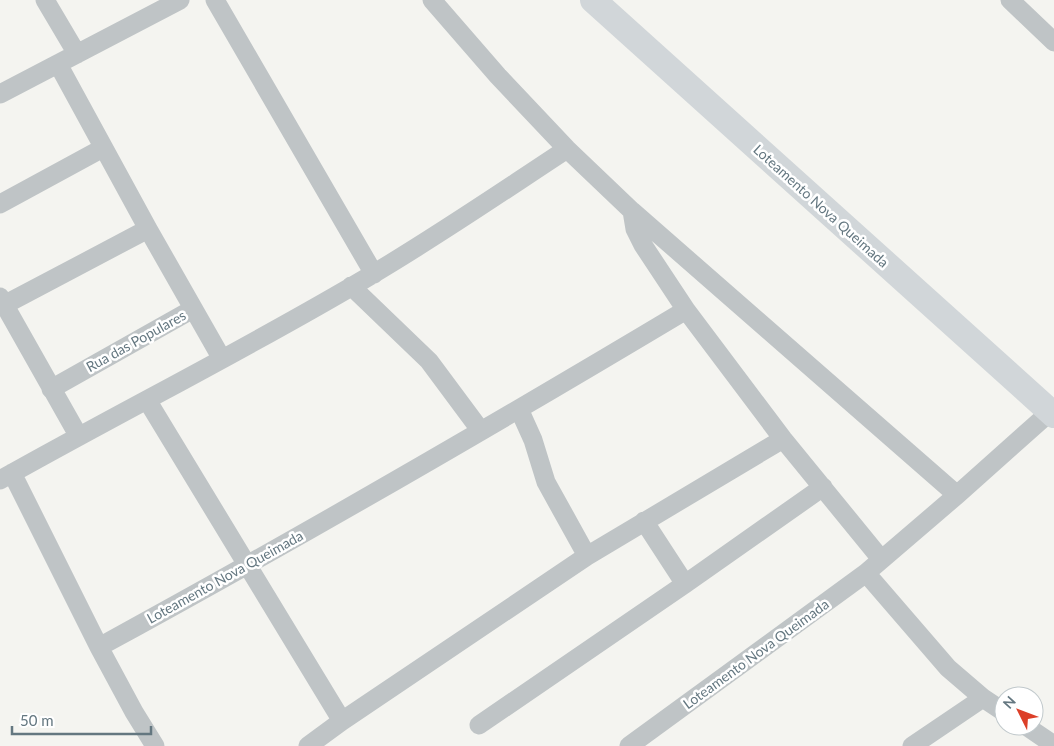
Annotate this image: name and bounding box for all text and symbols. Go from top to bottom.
street label: Loteamento Nova Queimada [750,141,892,271]
street label: Rua das Populares [83,306,189,375]
street label: Loteamento Nova Queimada [144,527,306,627]
street label: Loteamento Nova Queimada [680,595,832,712]
north arrow [994,686,1044,736]
text: N [999,692,1019,712]
scale bar [12,704,151,736]
text: 50 m [20,711,54,729]

